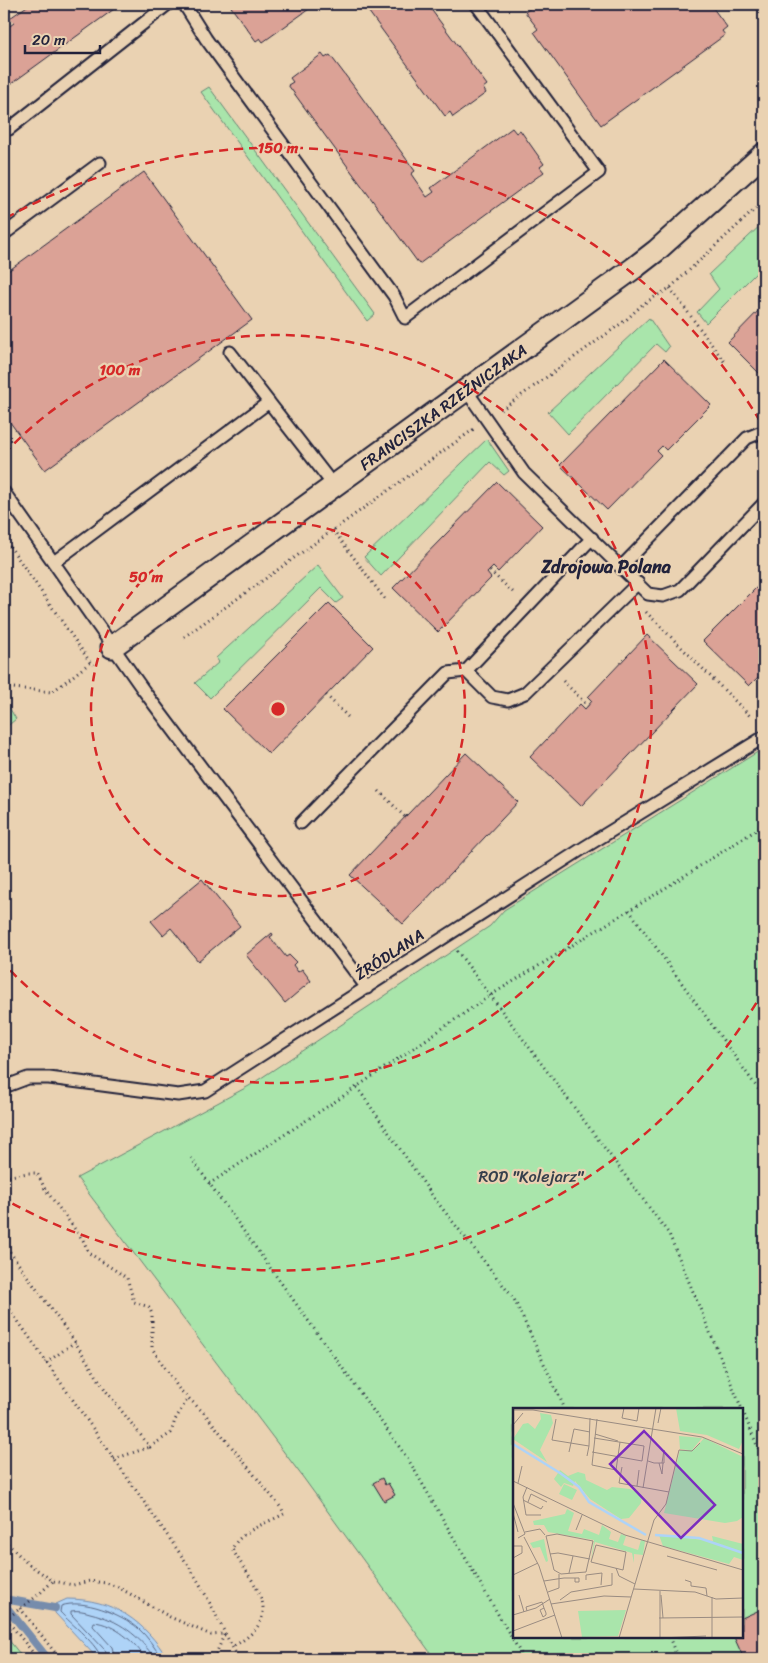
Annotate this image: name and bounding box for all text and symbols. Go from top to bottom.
scale bar [25,22,100,54]
text: 20 m [32,27,66,53]
text: 150 m [258,135,299,161]
street label: FRANCISZKA RZEŹNICZAKA [353,336,534,478]
text: 100 m [100,357,141,383]
district label: Zdrojowa Polana [540,551,672,583]
text: 50 m [129,564,164,590]
centre of rings [269,700,287,718]
street label: ŹRÓDLANA [348,921,430,988]
park label: ROD "Kolejarz" [479,1162,585,1191]
inset map [513,1408,743,1638]

